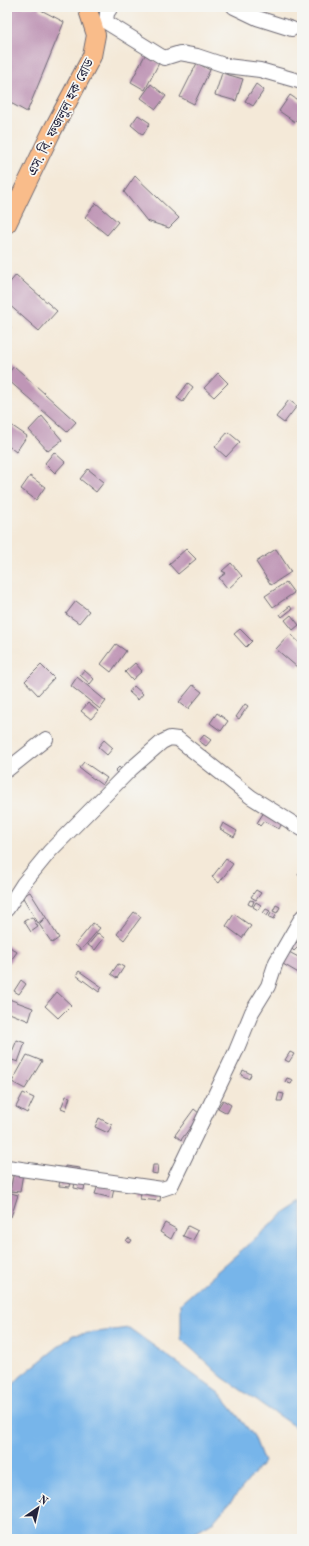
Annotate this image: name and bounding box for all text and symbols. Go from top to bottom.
street label: এস. বি. ফজলুল হক রোড [23,54,97,179]
north arrow [18,1488,58,1528]
text: N [36,1494,50,1508]

